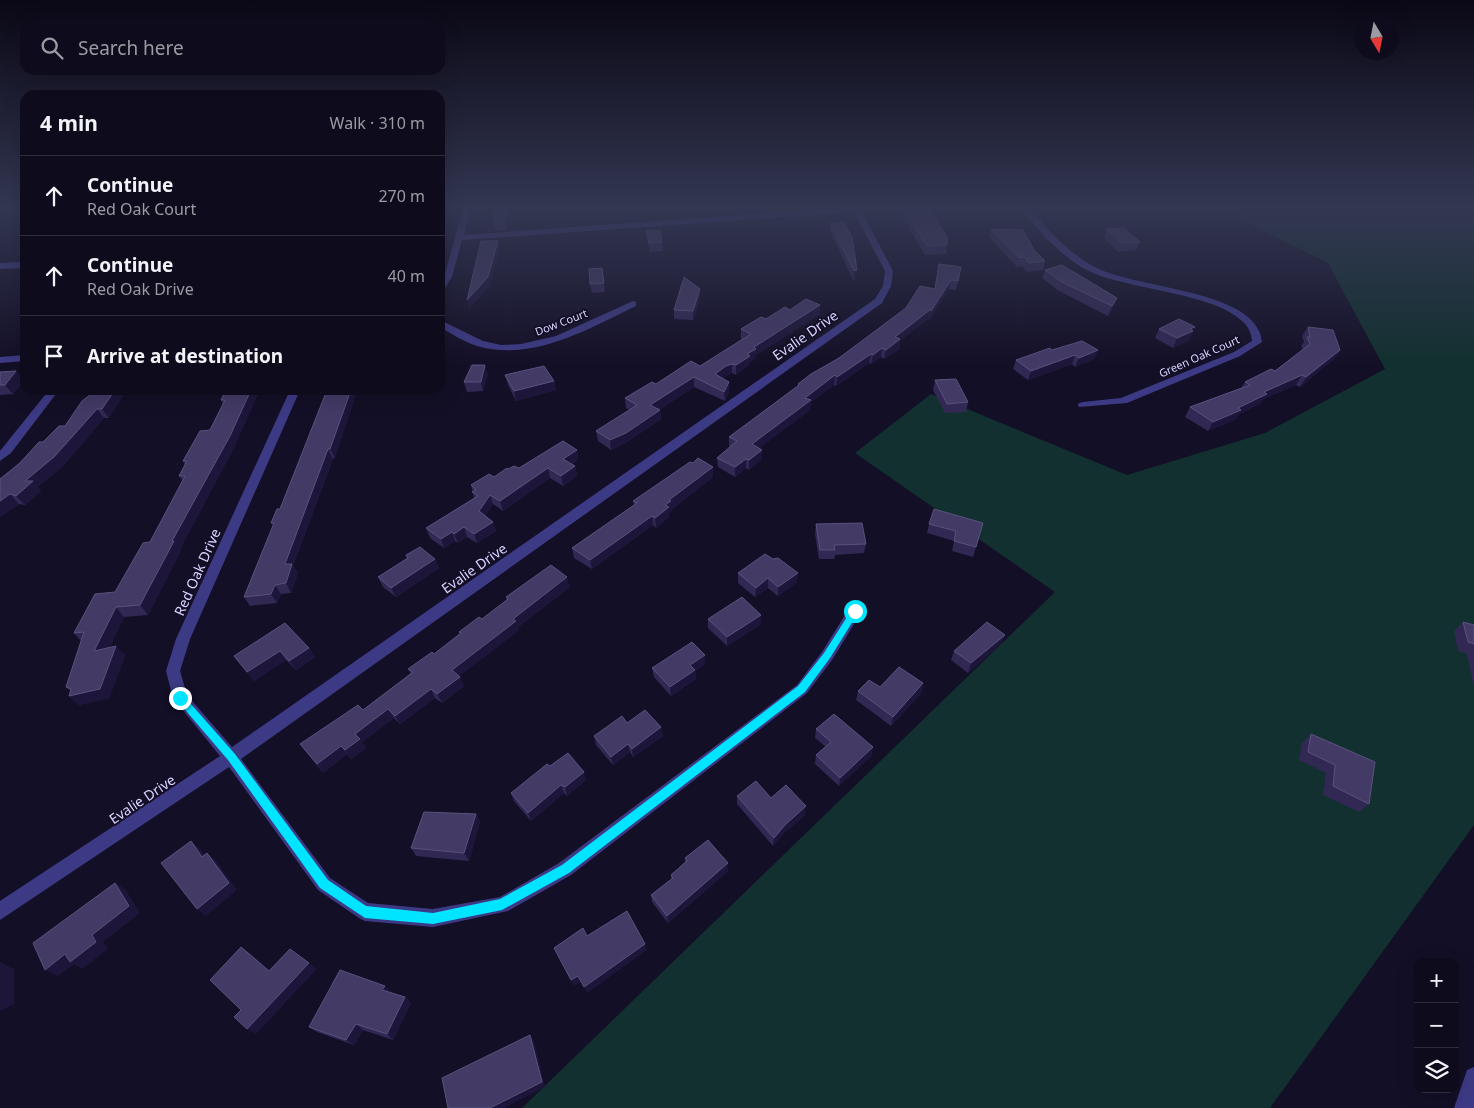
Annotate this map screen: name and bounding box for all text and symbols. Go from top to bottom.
north arrow [1354,15,1399,60]
search box [20,20,445,75]
icon: search [38,34,66,62]
text: Search here [78,35,184,61]
text: 4 min [40,109,98,137]
text: Walk · 310 m [330,112,425,134]
text: Continue [87,172,173,198]
icon: ahead [40,182,68,210]
text: 270 m [378,185,425,207]
text: Red Oak Court [87,198,196,220]
text: Continue [87,252,173,278]
icon: ahead [40,262,68,290]
text: 40 m [388,265,425,287]
text: Red Oak Drive [87,278,194,300]
street label: Dow Court [533,305,589,339]
street label: Evalie Drive [768,305,842,365]
street label: Green Oak Court [1156,331,1242,381]
icon: arrive [40,342,68,370]
text: Arrive at destination [87,343,283,369]
street label: Red Oak Drive [169,525,225,619]
street label: Evalie Drive [437,538,511,598]
route start [844,600,867,623]
route end [169,687,192,710]
street label: Evalie Drive [105,770,179,828]
map controls [1414,958,1459,1093]
button: + [1414,958,1459,1003]
button: − [1414,1003,1459,1048]
button: layers [1414,1048,1459,1093]

